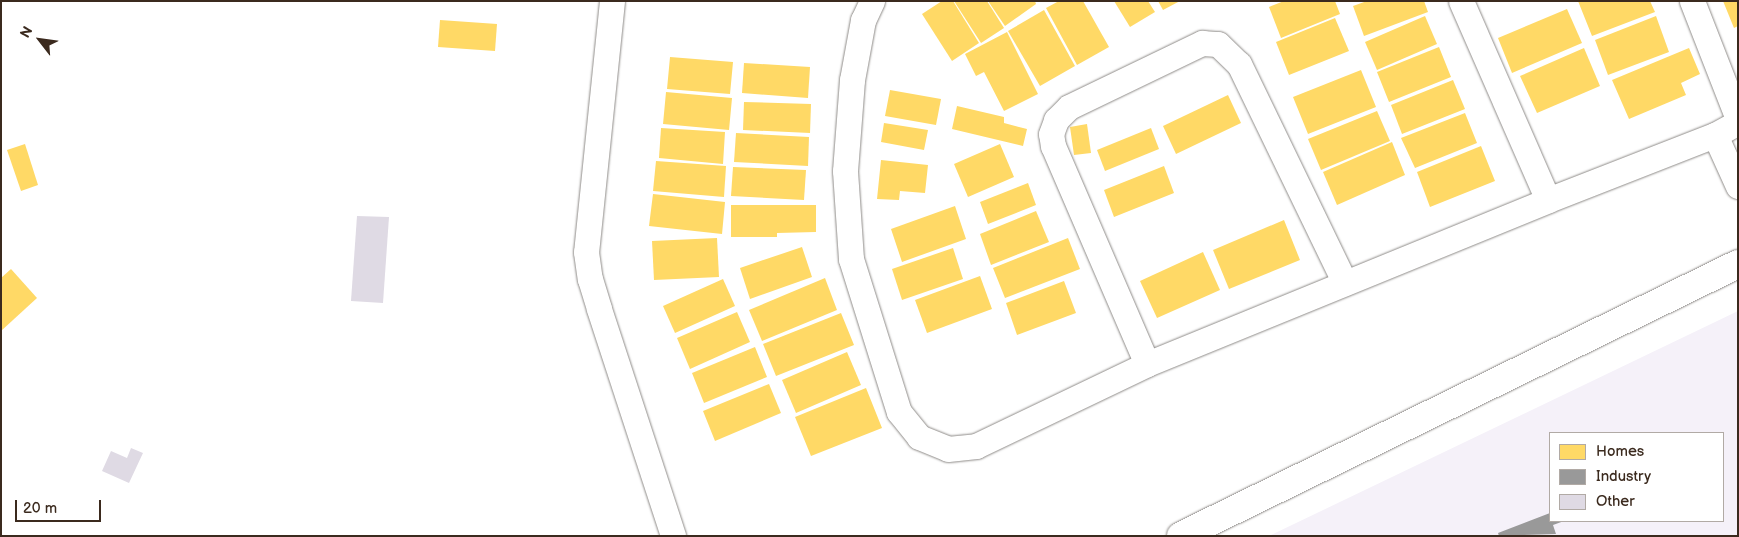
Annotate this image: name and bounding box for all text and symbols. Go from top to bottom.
north arrow [15,15,65,65]
text: N [17,23,37,41]
legend [1549,432,1724,522]
text: Homes [1596,442,1644,461]
text: Industry [1596,467,1651,486]
scale bar [18,490,104,522]
text: Other [1596,492,1635,511]
text: 20 m [23,499,57,518]

